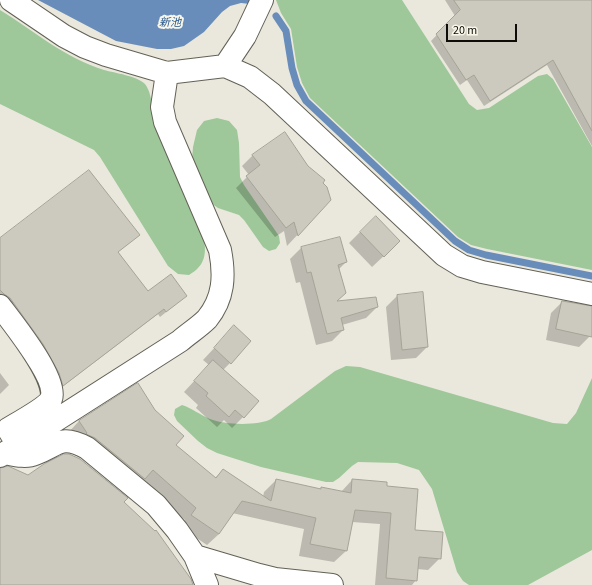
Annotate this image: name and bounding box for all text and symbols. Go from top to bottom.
scale bar [448,16,519,42]
water label: 新池 [159,17,181,31]
text: 20 m [453,22,477,39]

